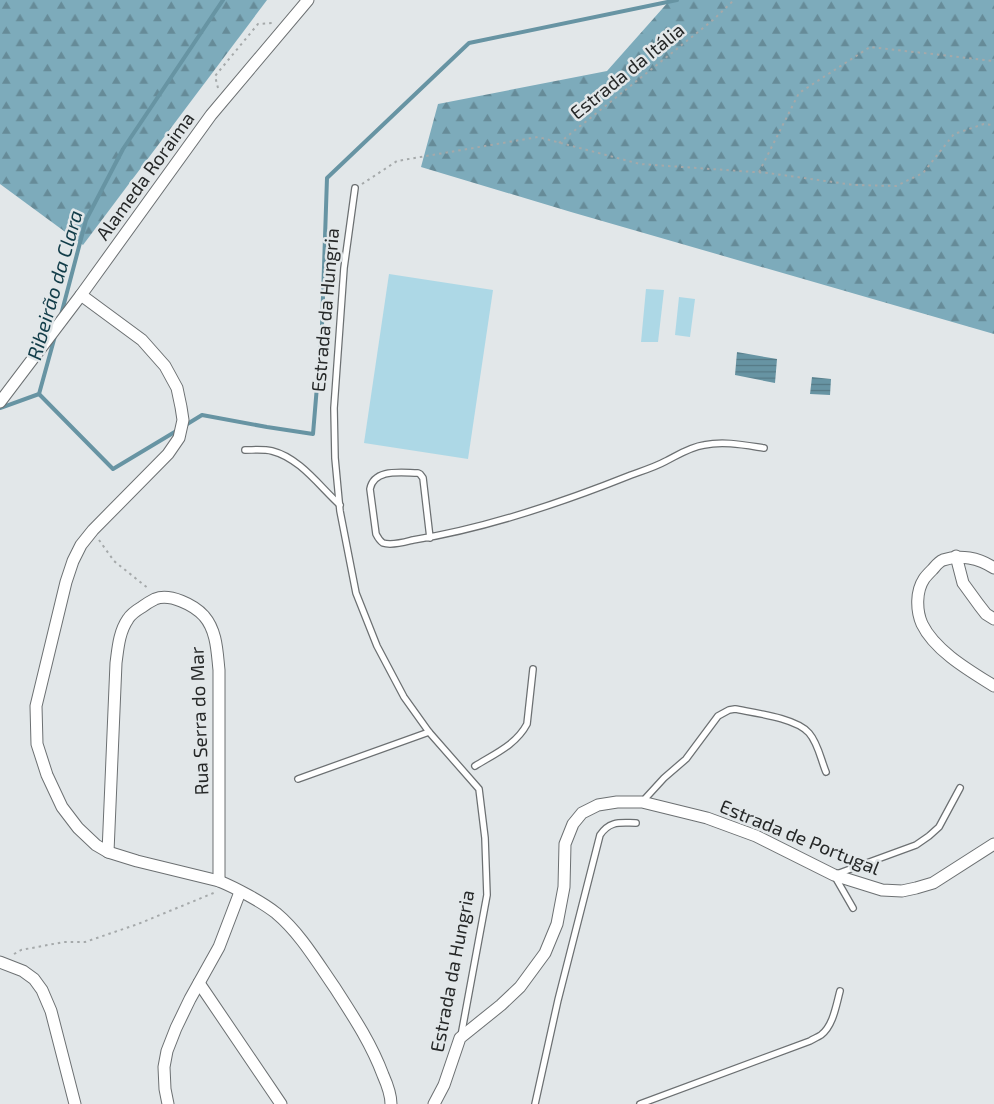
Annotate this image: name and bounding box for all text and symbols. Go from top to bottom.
street label: Estrada da Itália [565,18,688,124]
street label: Alameda Roraima [90,107,199,244]
water label: Ribeirão da Clara [21,207,87,362]
street label: Estrada da Hungria [306,227,343,393]
street label: Rua Serra do Mar [184,646,213,796]
street label: Estrada de Portugal [717,794,884,879]
street label: Estrada da Hungria [425,888,479,1054]

